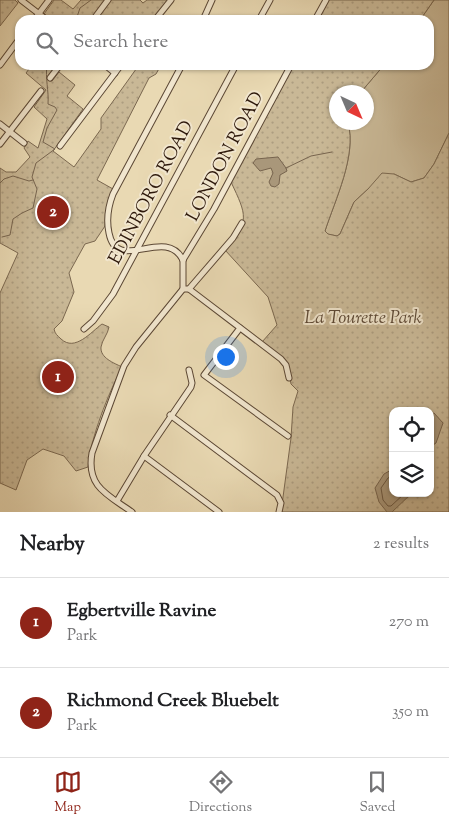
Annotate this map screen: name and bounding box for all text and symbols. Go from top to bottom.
search box [15,15,434,70]
icon: search [33,29,61,57]
text: Search here [73,29,168,56]
north arrow [329,85,374,130]
street label: LONDON ROAD [181,88,271,226]
street label: EDINBORO ROAD [103,117,201,269]
pin: 2 [37,193,69,231]
park label: La Tourette Park [304,306,422,332]
your location [213,344,239,370]
pin: 1 [42,358,74,396]
map controls [389,407,434,497]
button: locate [389,407,434,452]
button: layers [389,452,434,497]
text: Nearby [20,530,85,560]
text: 2 results [373,533,429,556]
text: Egbertville Ravine [67,598,216,625]
text: 1 [33,611,39,634]
text: 270 m [389,611,429,634]
text: Park [67,625,98,648]
text: Richmond Creek Bluebelt [67,688,279,715]
text: 2 [32,701,40,724]
text: 350 m [392,701,429,724]
text: Park [67,715,98,738]
tab: Map [54,768,82,818]
tab: Directions [189,768,252,818]
tab: Saved [359,768,395,818]

